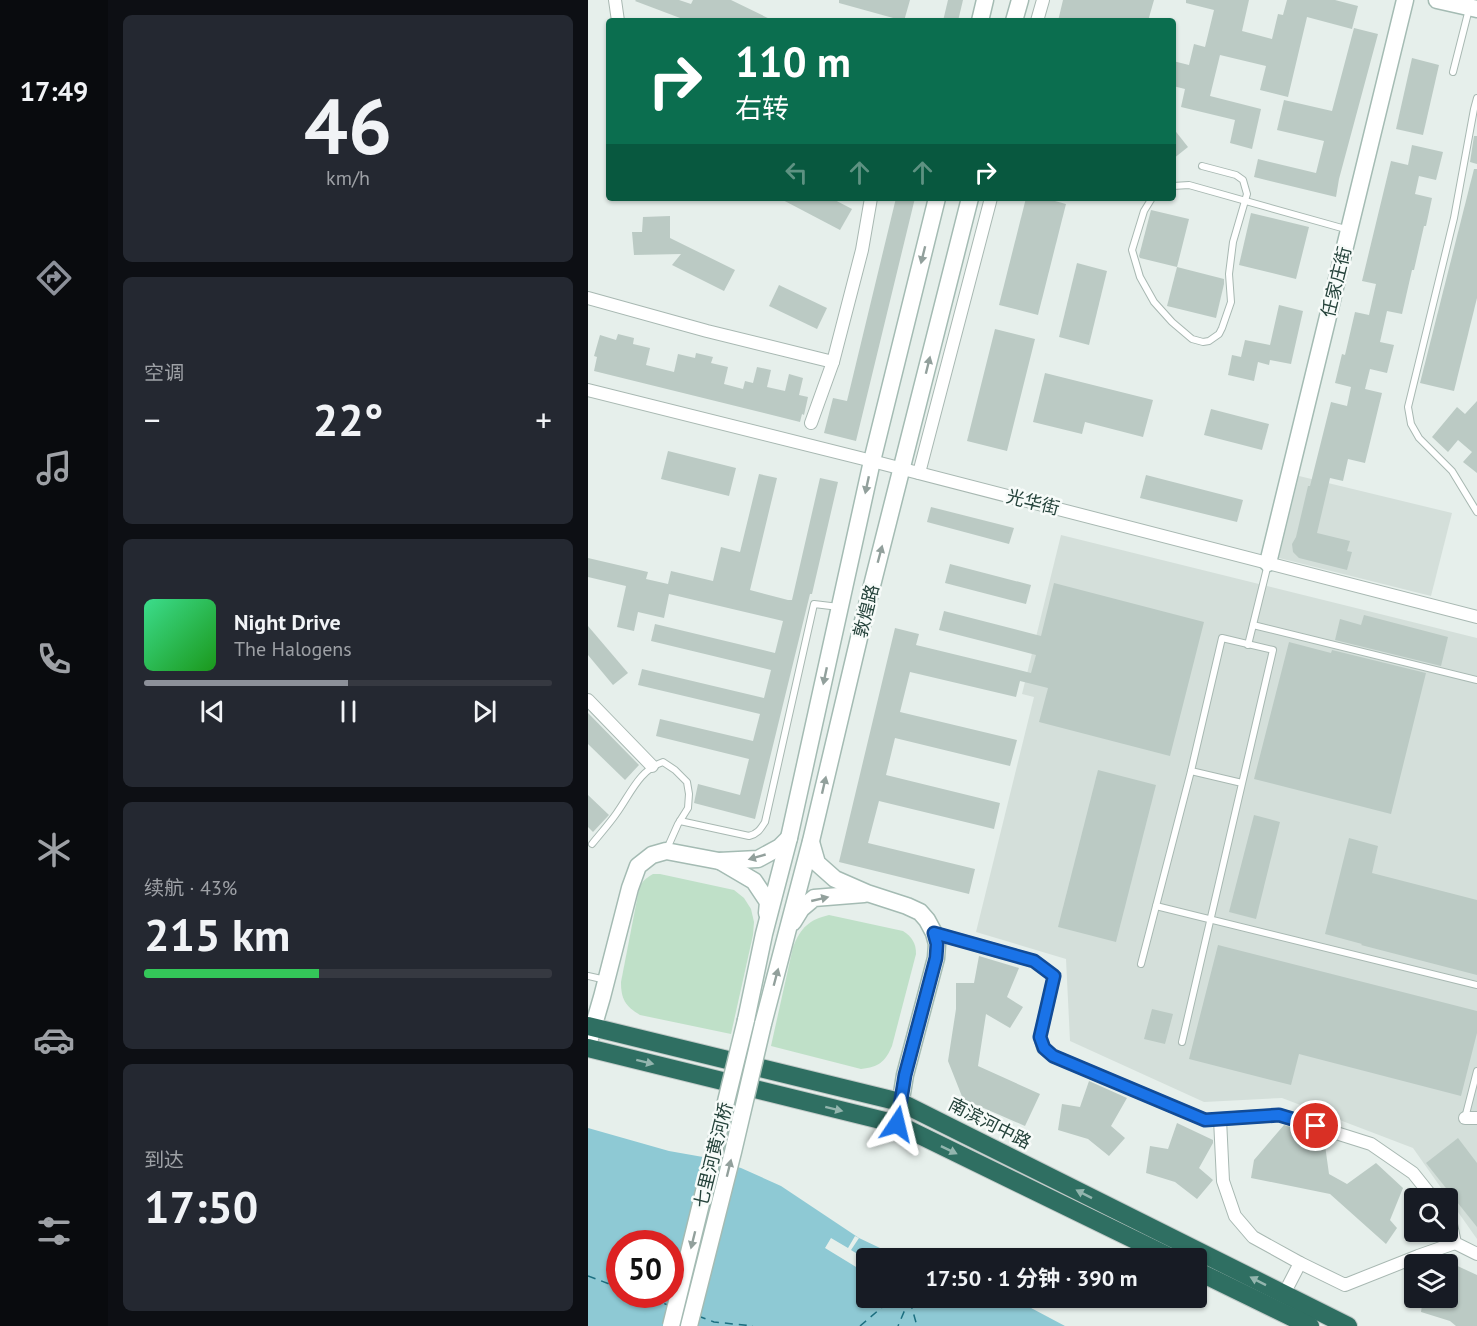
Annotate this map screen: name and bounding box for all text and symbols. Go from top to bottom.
text: 110 m [735,34,851,89]
icon: right [636,42,714,120]
text: 17:49 [20,74,88,108]
text: 46 [304,75,392,176]
text: 右转 [735,91,789,125]
icon: left [780,156,813,189]
icon: ahead [843,156,876,189]
icon: ahead [906,156,939,189]
icon: right [969,156,1002,189]
text: km/h [326,165,370,191]
street label: 任家庄街 [1316,244,1356,320]
one-way arrow [917,246,927,264]
icon: directions [33,257,75,299]
one-way arrow [924,356,934,374]
text: 空调 [144,360,184,386]
text: 22° [313,390,383,448]
text: − [144,398,161,441]
text: + [535,398,552,441]
icon: music [33,447,75,489]
one-way arrow [861,476,871,494]
street label: 光华街 [1004,484,1062,520]
one-way arrow [876,545,885,563]
street label: 敦煌路 [848,582,884,640]
text: Night Drive [234,608,341,636]
text: The Halogens [234,636,352,662]
icon: phone [33,638,75,680]
one-way arrow [820,666,829,685]
icon: previous [196,695,229,728]
icon: pause [332,695,365,728]
icon: next [468,695,501,728]
one-way arrow [820,775,829,794]
icon: climate [33,829,75,871]
one-way arrow [748,853,766,862]
text: 续航 · 43% [144,875,237,901]
one-way arrow [811,894,830,903]
text: 215 km [144,905,290,963]
one-way arrow [771,968,781,986]
icon: car [33,1019,75,1061]
one-way arrow [636,1058,654,1068]
position arrow [865,1092,929,1156]
street label: 南滨河中路 [945,1092,1035,1154]
street label: 七里河黄河桥 [689,1100,737,1210]
pin [1290,1100,1341,1151]
one-way arrow [825,1104,843,1114]
icon: arrive [1299,1109,1332,1142]
one-way arrow [941,1145,958,1154]
text: 到达 [144,1147,184,1173]
one-way arrow [725,1158,735,1177]
text: 17:50 [144,1177,258,1235]
map controls [1404,1188,1458,1308]
button: search [1404,1188,1458,1242]
one-way arrow [1075,1189,1092,1199]
icon: filters [33,1210,75,1252]
speed limit sign: 50 [606,1230,684,1308]
one-way arrow [687,1231,697,1249]
button: layers [1404,1254,1458,1308]
text: 17:50 · 1 分钟 · 390 m [926,1264,1137,1292]
one-way arrow [1250,1276,1267,1286]

